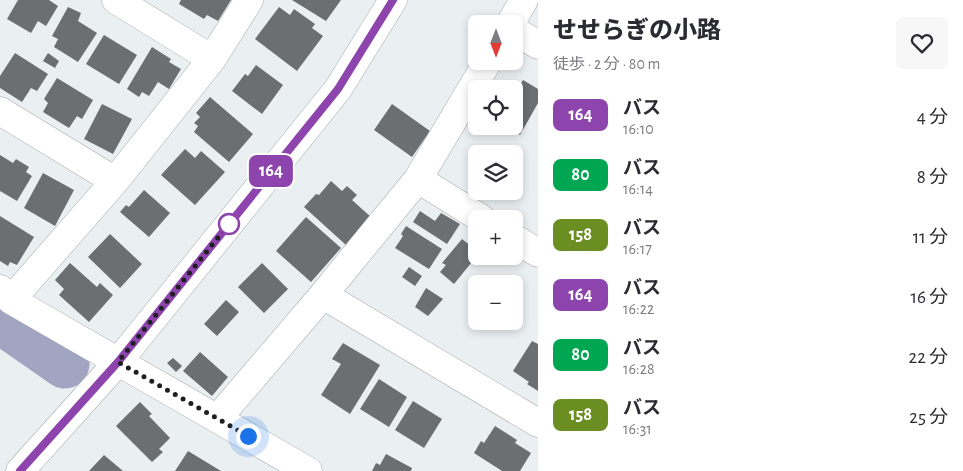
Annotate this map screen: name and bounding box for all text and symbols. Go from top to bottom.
north arrow [468,15,522,70]
map controls [468,15,523,330]
button: heart [896,17,948,69]
text: せせらぎの小路 [553,19,721,43]
text: 徒歩 · 2 分 · 80 m [553,56,660,72]
button: locate [468,80,523,135]
text: バス [623,99,661,118]
text: 164 [568,106,593,124]
text: 4 分 [917,108,948,127]
text: 16:10 [623,121,654,137]
button: layers [468,145,523,200]
line badge: 164 [242,155,300,187]
text: バス [623,159,661,178]
text: 164 [259,162,283,180]
text: 80 [571,166,590,184]
text: 8 分 [917,168,948,187]
text: 16:14 [623,181,653,197]
button: + [468,210,523,265]
unlabelled marker [218,213,240,235]
text: バス [623,219,661,238]
text: 158 [569,226,592,244]
text: 11 分 [913,228,948,247]
text: 16:17 [623,241,652,257]
button: − [468,275,523,330]
text: バス [623,279,661,298]
text: 164 [568,286,593,304]
text: 16 分 [910,288,948,307]
text: 16:22 [623,301,654,317]
text: バス [623,339,661,358]
text: 80 [571,346,590,364]
text: 22 分 [909,348,948,367]
text: 16:28 [623,361,655,377]
text: バス [623,399,661,418]
text: 158 [569,406,592,424]
text: 25 分 [909,408,948,427]
text: 16:31 [623,421,652,437]
your location [236,424,261,449]

